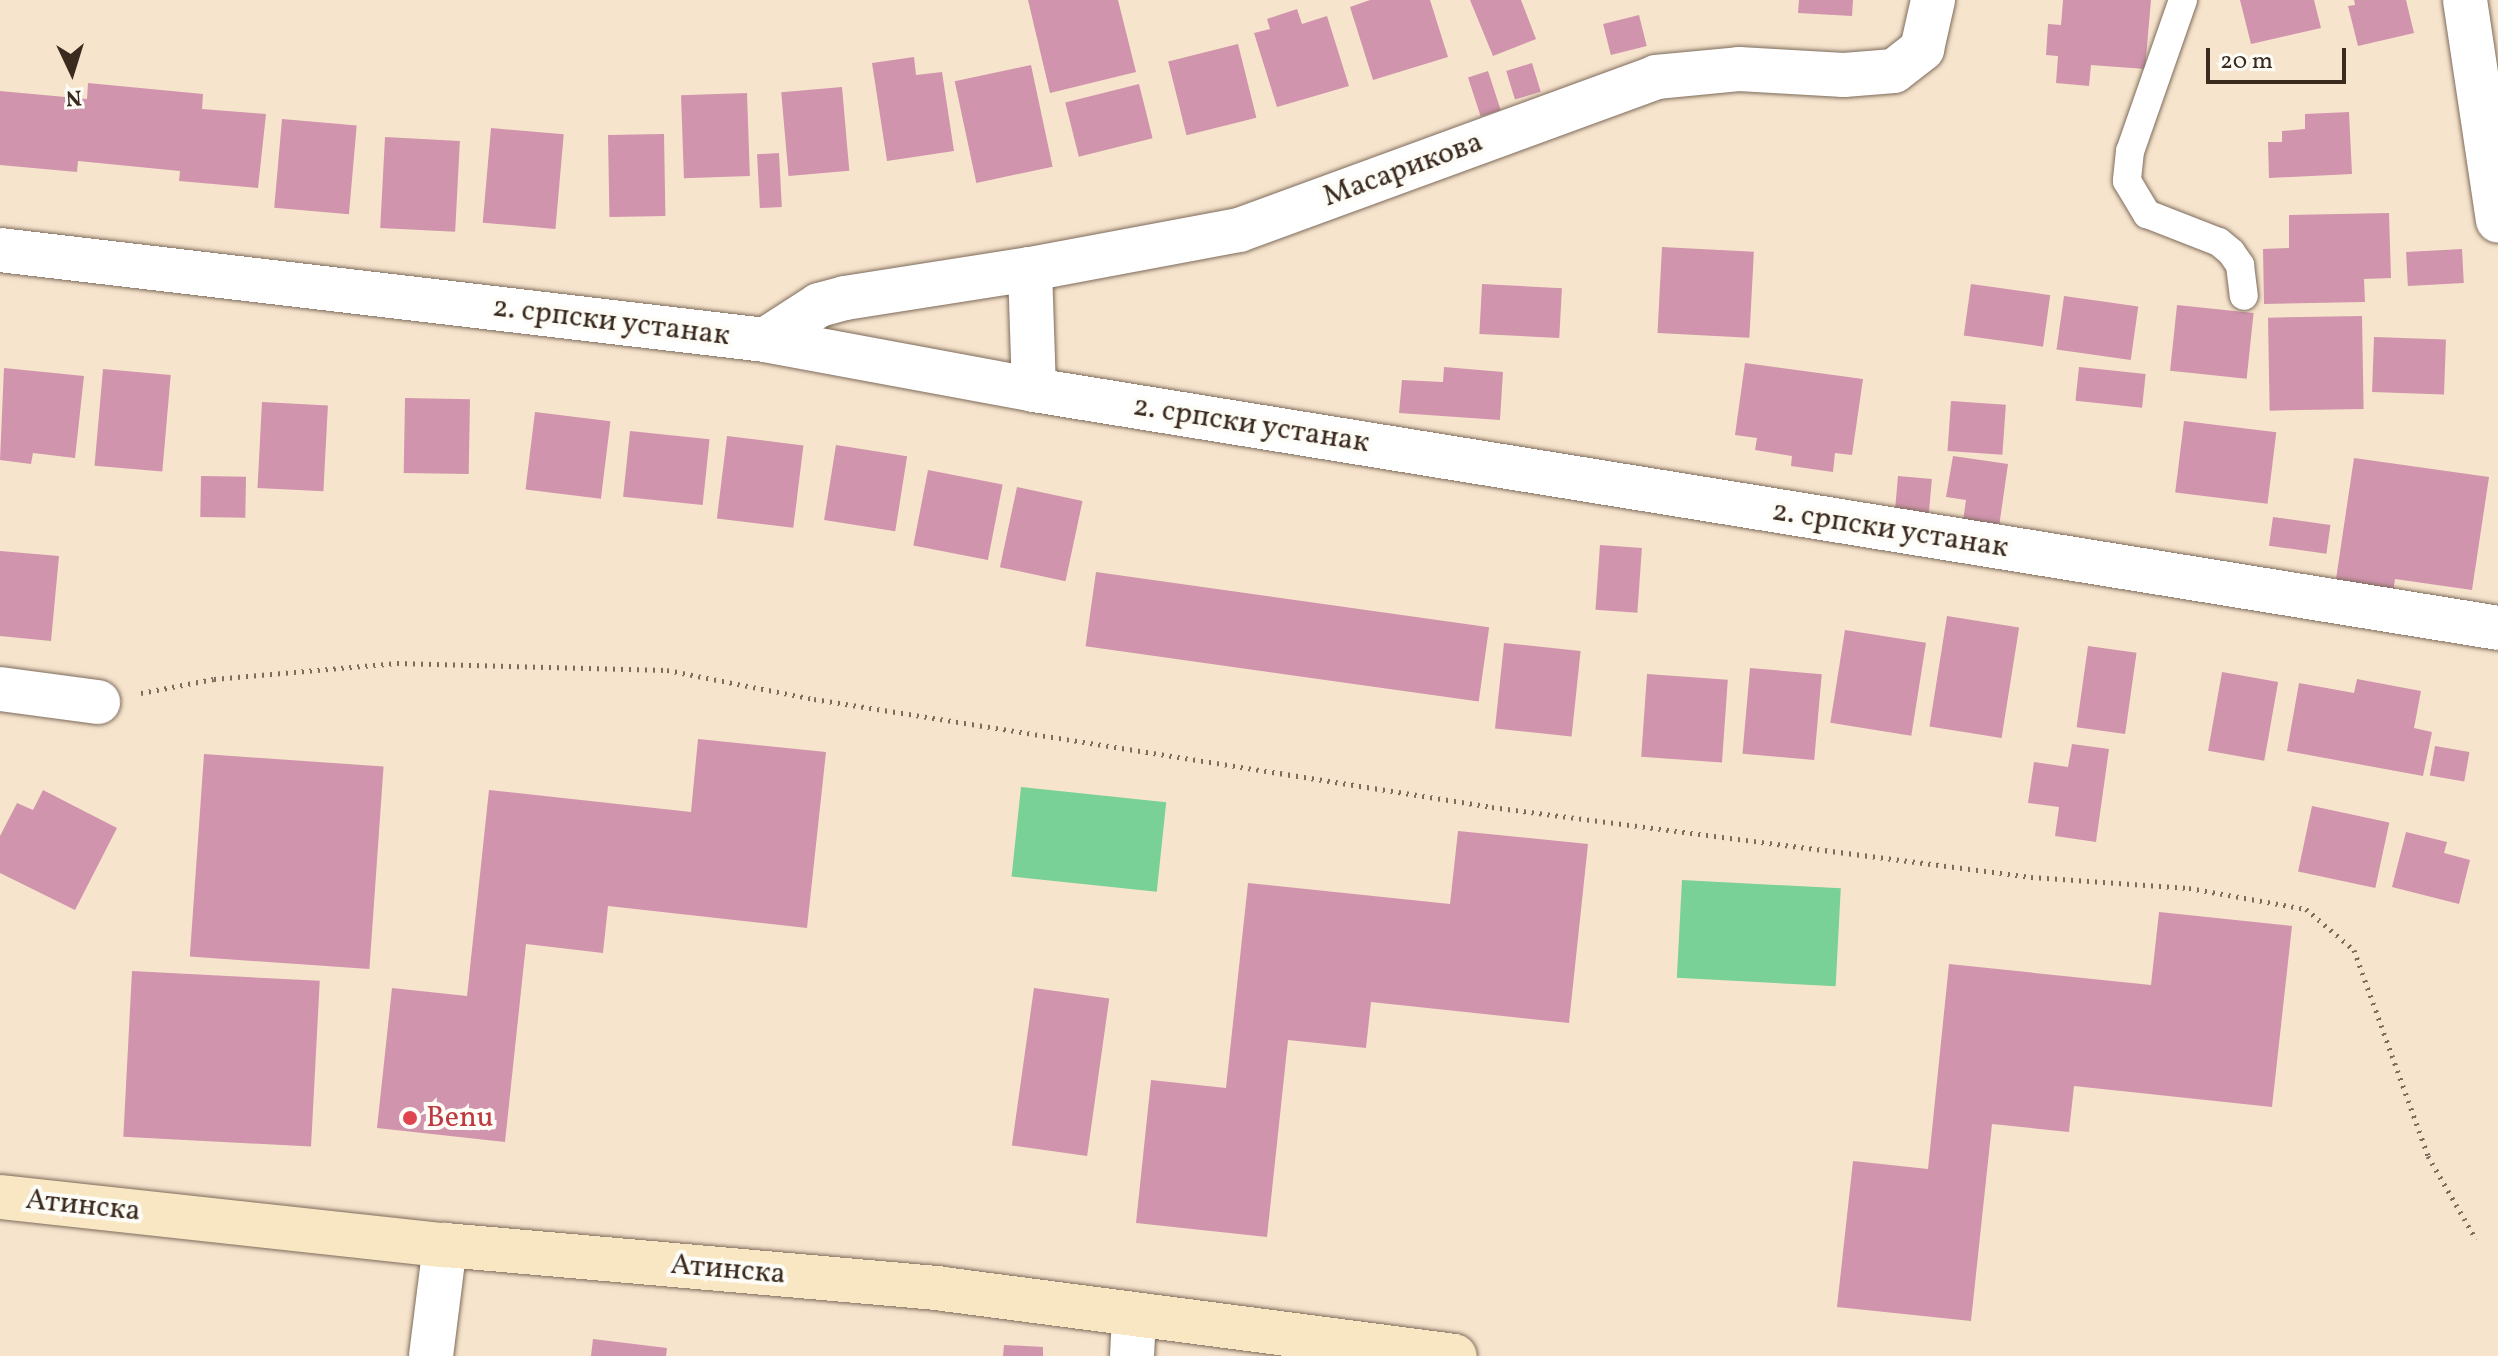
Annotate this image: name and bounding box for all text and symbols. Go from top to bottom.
north arrow [32,32,112,112]
scale bar [2210,32,2350,82]
text: 20 m [2220,45,2273,79]
text: N [65,80,83,112]
street label: Масарикова [1318,124,1488,216]
street label: 2. српски устанак [490,290,732,354]
street label: 2. српски устанак [1130,388,1372,462]
street label: 2. српски устанак [1769,493,2011,567]
place label: Benu [426,1100,494,1136]
marker: Benu [401,1109,419,1127]
street label: Атинска [24,1182,142,1230]
street label: Атинска [669,1247,787,1293]

